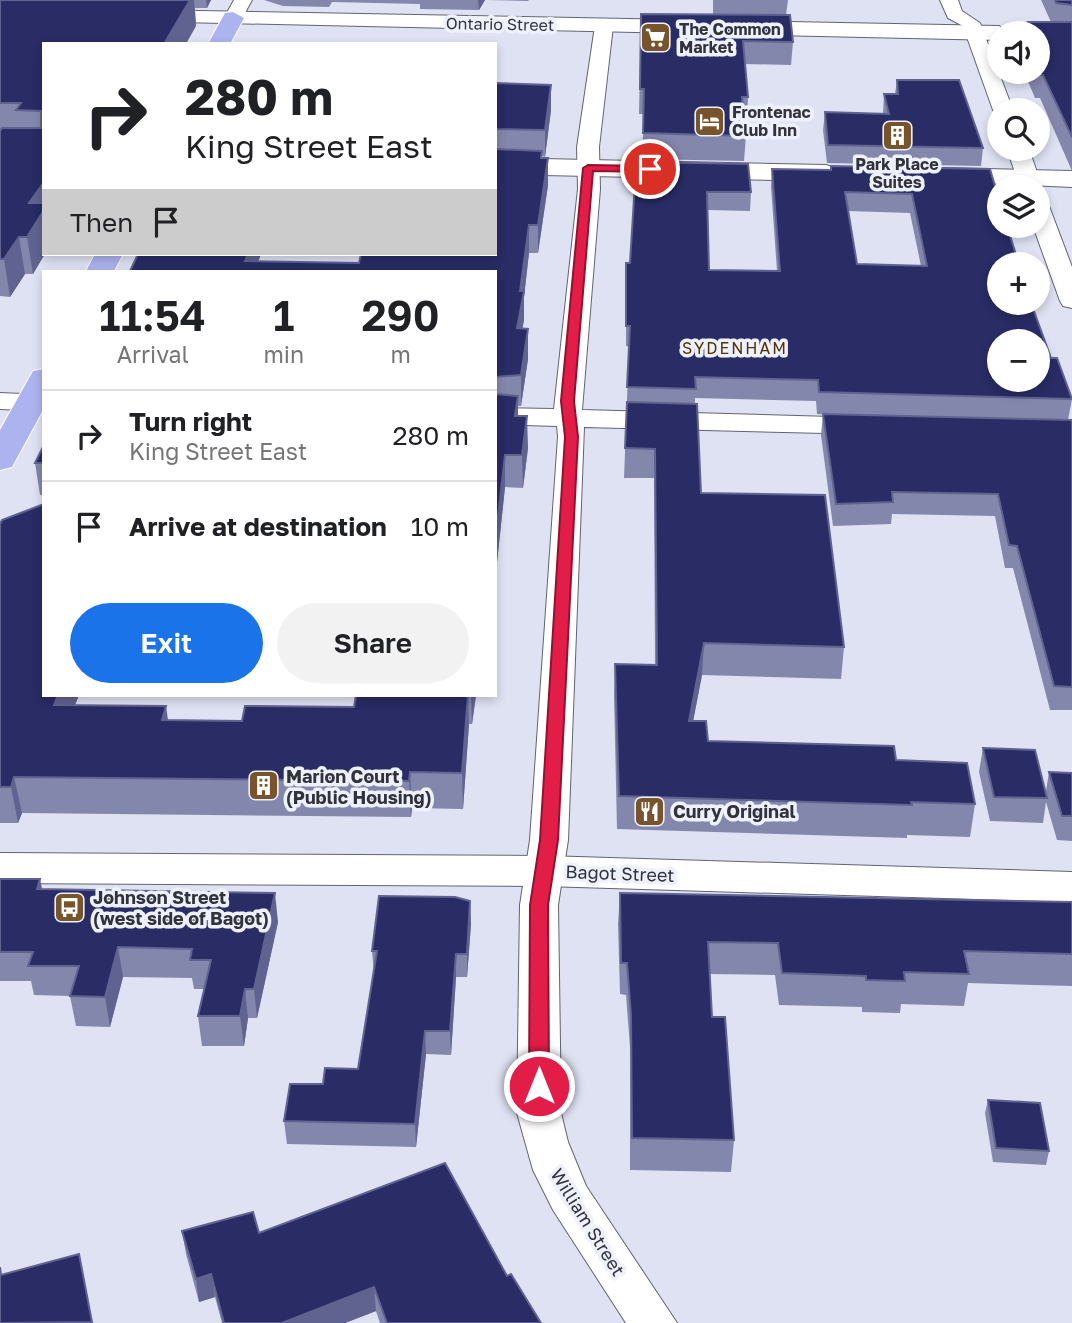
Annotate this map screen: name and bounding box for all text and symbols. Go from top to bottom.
street label: Ontario Street [446,13,554,35]
place label: The Common Market [679,19,781,57]
supermarket icon: The Common Market [639,21,673,55]
map controls [987,21,1050,392]
button: sound [987,21,1050,84]
text: 280 m [185,67,333,126]
icon: right [70,70,161,161]
button: search [987,98,1050,161]
place label: Frontenac Club Inn [732,102,811,140]
hotel icon: Frontenac Club Inn [692,104,726,138]
building icon: Park Place Suites [880,118,914,152]
text: King Street East [185,127,433,165]
pin [620,139,680,199]
icon: arrive [631,150,669,188]
place label: Park Place Suites [855,154,939,192]
button: layers [987,175,1050,238]
icon: arrive [147,203,185,241]
text: Then [70,207,133,238]
button: + [987,252,1050,315]
text: 11:54 [99,290,206,340]
text: 1 [273,290,294,340]
text: 290 [361,290,440,340]
button: − [987,329,1050,392]
district label: SYDENHAM [682,338,788,358]
text: Arrival [117,340,189,368]
text: min [263,340,304,368]
text: m [390,340,411,368]
text: Turn right [129,406,252,437]
icon: right [70,417,108,455]
text: 280 m [392,420,469,451]
text: King Street East [129,437,307,465]
icon: arrive [70,508,108,546]
text: Arrive at destination [129,511,387,542]
text: 10 m [411,511,469,542]
button: Exit [70,603,263,683]
button: Share [277,603,469,683]
place label: Marion Court (Public Housing) [286,765,432,808]
building icon: Marion Court (Public Housing) [246,769,280,803]
restaurant icon: Curry Original [633,794,667,828]
place label: Curry Original [673,800,795,822]
street label: Bagot Street [565,860,675,886]
place label: Johnson Street (west side of Bagot) [93,886,269,929]
bus stop icon: Johnson Street (west side of Bagot) [53,890,87,924]
position arrow [502,1049,576,1123]
street label: William Street [546,1164,630,1280]

